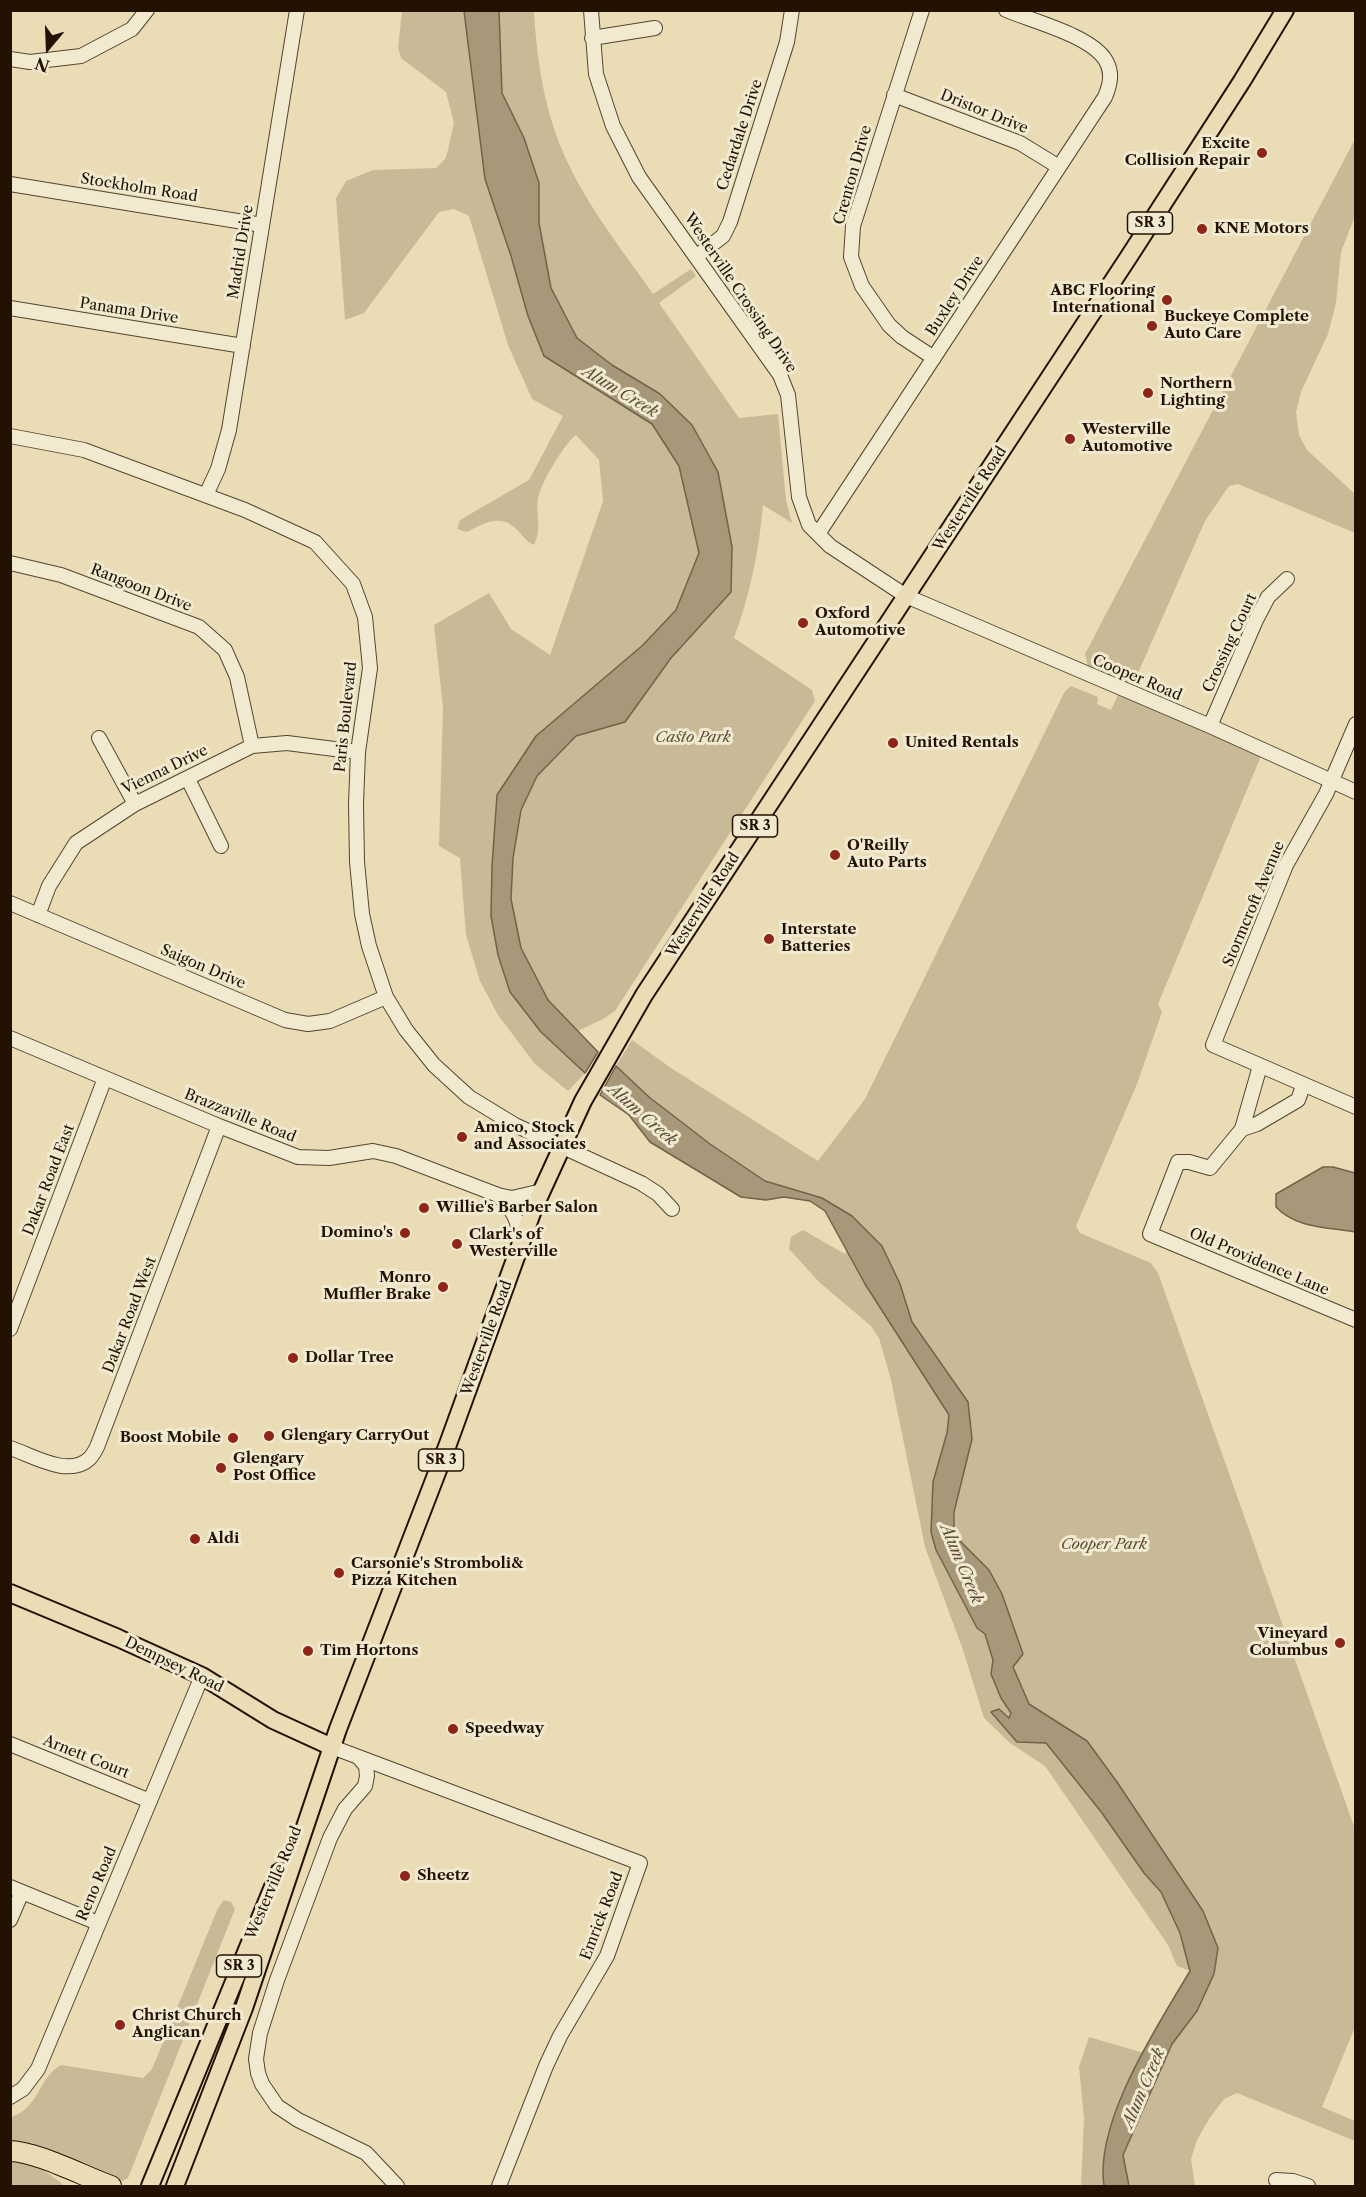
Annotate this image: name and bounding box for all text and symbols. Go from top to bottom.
north arrow [18,18,78,78]
text: N [32,53,52,77]
street label: Cedardale Drive [714,77,766,193]
street label: Dristor Drive [937,86,1031,138]
street label: Crenton Drive [830,123,876,227]
place label: Excite Collision Repair [1125,135,1250,170]
marker: Excite Collision Repair [1255,146,1269,160]
street label: Stockholm Road [79,170,199,206]
street label: Madrid Drive [225,204,257,300]
street label: Westerville Crossing Drive [680,210,800,376]
road number: SR 3 [1128,212,1172,234]
place label: KNE Motors [1214,220,1309,238]
marker: KNE Motors [1195,222,1209,236]
street label: Buxley Drive [922,252,988,340]
place label: ABC Flooring International [1050,282,1155,317]
marker: ABC Flooring International [1160,293,1174,307]
street label: Panama Drive [78,294,180,328]
place label: Buckeye Complete Auto Care [1164,308,1309,343]
marker: Buckeye Complete Auto Care [1145,319,1159,333]
water label: Alum Creek [579,362,661,422]
place label: Northern Lighting [1160,375,1232,410]
marker: Northern Lighting [1141,386,1155,400]
place label: Westerville Automotive [1082,421,1172,456]
marker: Westerville Automotive [1063,432,1077,446]
street label: Westerville Road [929,443,1011,555]
street label: Rangoon Drive [88,560,194,616]
street label: Crossing Court [1199,591,1261,695]
place label: Oxford Automotive [815,605,905,640]
marker: Oxford Automotive [796,616,810,630]
street label: Cooper Road [1090,651,1184,705]
street label: Paris Boulevard [331,661,361,773]
park label: Casto Park [655,729,731,747]
place label: United Rentals [905,734,1019,752]
marker: United Rentals [886,736,900,750]
street label: Vienna Drive [119,741,211,799]
road number: SR 3 [732,815,777,837]
place label: O'Reilly Auto Parts [847,837,927,872]
street label: Stormcroft Avenue [1219,839,1289,969]
marker: O'Reilly Auto Parts [828,848,842,862]
street label: Westerville Road [662,849,744,961]
place label: Interstate Batteries [781,921,856,956]
marker: Interstate Batteries [762,932,776,946]
street label: Saigon Drive [158,941,248,993]
water label: Alum Creek [604,1080,680,1150]
street label: Brazzaville Road [182,1085,298,1147]
place label: Amico, Stock and Associates [474,1119,586,1154]
street label: Dakar Road East [20,1122,78,1238]
marker: Amico, Stock and Associates [455,1130,469,1144]
place label: Willie's Barber Salon [436,1199,598,1217]
marker: Willie's Barber Salon [417,1201,431,1215]
place label: Domino's [320,1224,393,1242]
street label: Old Providence Lane [1186,1224,1332,1300]
marker: Domino's [398,1226,412,1240]
place label: Clark's of Westerville [469,1226,558,1261]
marker: Clark's of Westerville [450,1237,464,1251]
street label: Dakar Road West [100,1254,160,1376]
place label: Monro Muffler Brake [323,1269,431,1304]
street label: Westerville Road [458,1278,516,1398]
marker: Monro Muffler Brake [436,1280,450,1294]
place label: Dollar Tree [305,1349,394,1367]
marker: Dollar Tree [286,1351,300,1365]
place label: Glengary CarryOut [281,1427,429,1445]
place label: Boost Mobile [120,1429,221,1447]
marker: Glengary CarryOut [262,1429,276,1443]
marker: Boost Mobile [226,1431,240,1445]
road number: SR 3 [418,1449,464,1471]
place label: Glengary Post Office [233,1450,316,1485]
marker: Glengary Post Office [214,1461,228,1475]
water label: Alum Creek [936,1521,986,1607]
place label: Aldi [207,1530,239,1548]
marker: Aldi [188,1532,202,1546]
park label: Cooper Park [1061,1536,1147,1554]
place label: Carsonie's Stromboli& Pizza Kitchen [351,1555,523,1590]
marker: Carsonie's Stromboli& Pizza Kitchen [332,1566,346,1580]
place label: Vineyard Columbus [1250,1625,1328,1660]
street label: Dempsey Road [122,1633,226,1697]
marker: Vineyard Columbus [1333,1636,1347,1650]
place label: Tim Hortons [320,1642,418,1660]
marker: Tim Hortons [301,1644,315,1658]
place label: Speedway [465,1720,544,1738]
marker: Speedway [446,1722,460,1736]
street label: Arnett Court [40,1732,132,1782]
street label: Westerville Road [242,1824,306,1942]
street label: Reno Road [73,1844,121,1924]
place label: Sheetz [417,1867,469,1885]
marker: Sheetz [398,1869,412,1883]
street label: Emrick Road [577,1869,627,1963]
road number: SR 3 [216,1955,262,1977]
place label: Christ Church Anglican [132,2007,242,2042]
marker: Christ Church Anglican [113,2018,127,2032]
water label: Alum Creek [1119,2045,1169,2131]

